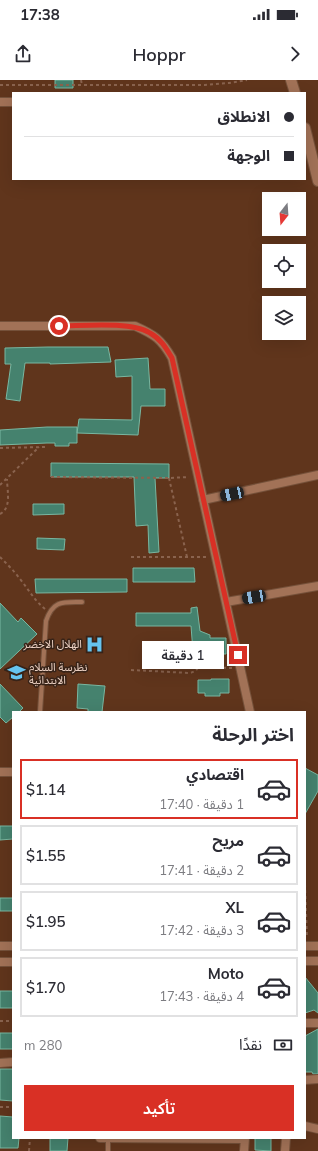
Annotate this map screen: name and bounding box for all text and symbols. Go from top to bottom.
text: 17:38 [20,5,60,24]
icon: share [12,43,34,65]
text: Hoppr [132,43,186,66]
icon: forward [284,43,306,65]
text: الانطلاق [218,107,270,126]
text: الوجهة [227,146,270,165]
north arrow [262,192,306,236]
map controls [262,192,306,340]
button: locate [262,244,306,288]
button: layers [262,296,306,340]
route start [50,317,68,335]
car [219,486,245,502]
car [241,589,267,605]
hospital icon: الهلال الاخضر [85,634,105,654]
place label: الهلال الاخضر [23,637,82,651]
callout: 1 دقيقة [142,641,224,669]
route end [229,646,247,664]
text: 1 دقيقة [162,647,204,663]
place label: نظرسة السلام الابتدائية [29,660,87,687]
school or university icon: نظرسة السلام الابتدائية [6,663,26,683]
text: اختر الرحلة [212,723,294,746]
text: اقتصادي [186,765,244,784]
icon: car [256,771,292,807]
text: $1.14 [26,780,66,799]
text: 1 دقيقة · 17:40 [159,796,244,812]
text: مريح [212,831,244,850]
icon: car [256,837,292,873]
text: $1.55 [26,846,66,865]
text: 2 دقيقة · 17:41 [159,862,244,878]
text: XL [226,898,244,917]
icon: car [256,903,292,939]
text: $1.95 [26,912,66,931]
text: 3 دقيقة · 17:42 [159,922,244,938]
text: Moto [208,964,244,983]
icon: car [256,969,292,1005]
text: $1.70 [26,978,66,997]
text: 4 دقيقة · 17:43 [159,988,244,1004]
icon: cash [272,1034,294,1056]
text: نقدًا [239,1035,262,1054]
text: 280 m [24,1037,62,1053]
button: تأكيد [24,1085,294,1131]

